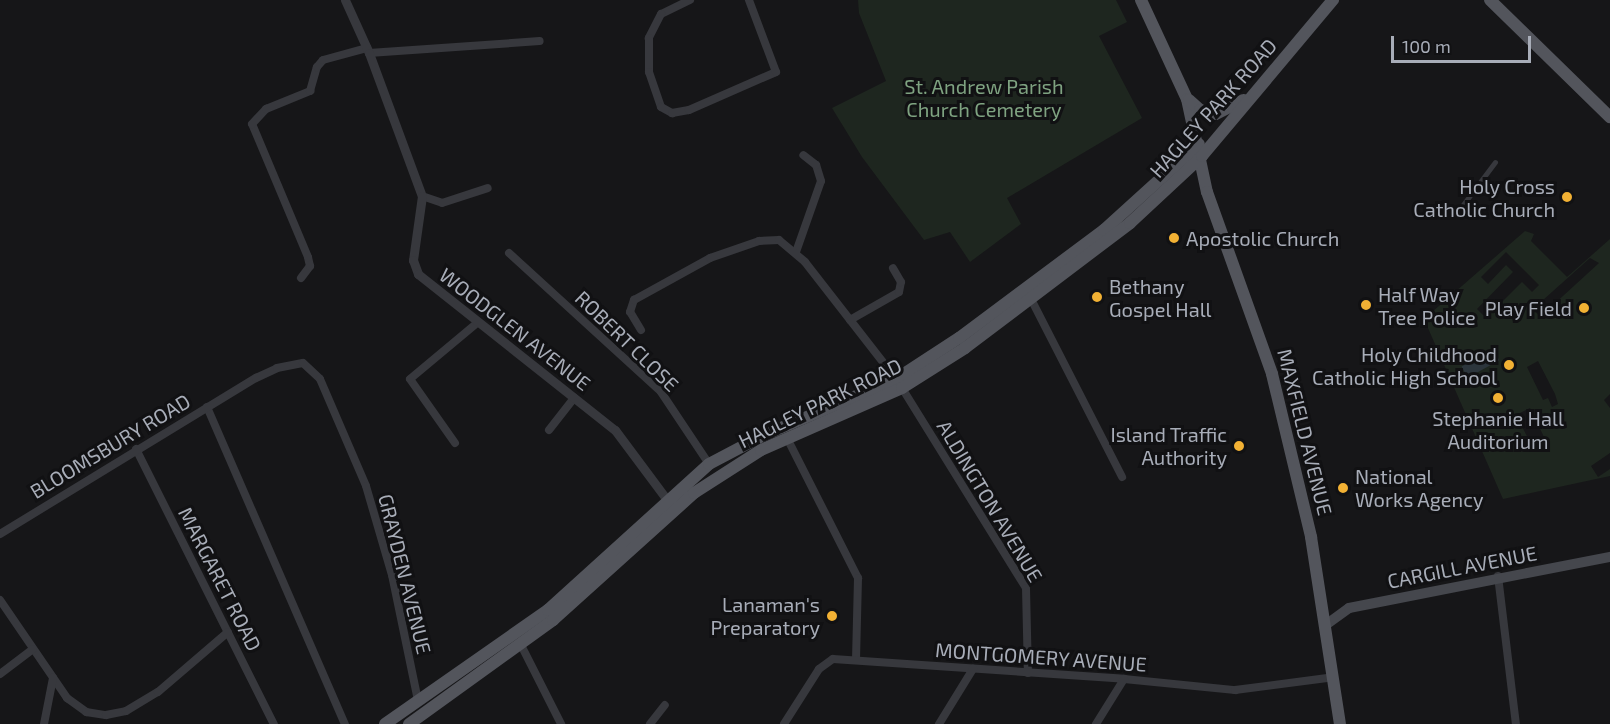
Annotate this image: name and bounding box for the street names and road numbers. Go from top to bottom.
street label: HAGLEY PARK ROAD [1144,33,1282,183]
street label: WOODGLEN AVENUE [435,262,595,396]
street label: ROBERT CLOSE [570,286,684,396]
street label: MAXFIELD AVENUE [1273,346,1337,518]
street label: HAGLEY PARK ROAD [734,353,906,453]
street label: BLOOMSBURY ROAD [25,389,195,503]
street label: ALDINGTON AVENUE [932,416,1048,586]
street label: GRAYDEN AVENUE [373,491,437,657]
street label: MARGARET ROAD [173,503,267,655]
street label: CARGILL AVENUE [1385,541,1539,593]
street label: MONTGOMERY AVENUE [934,638,1148,676]

